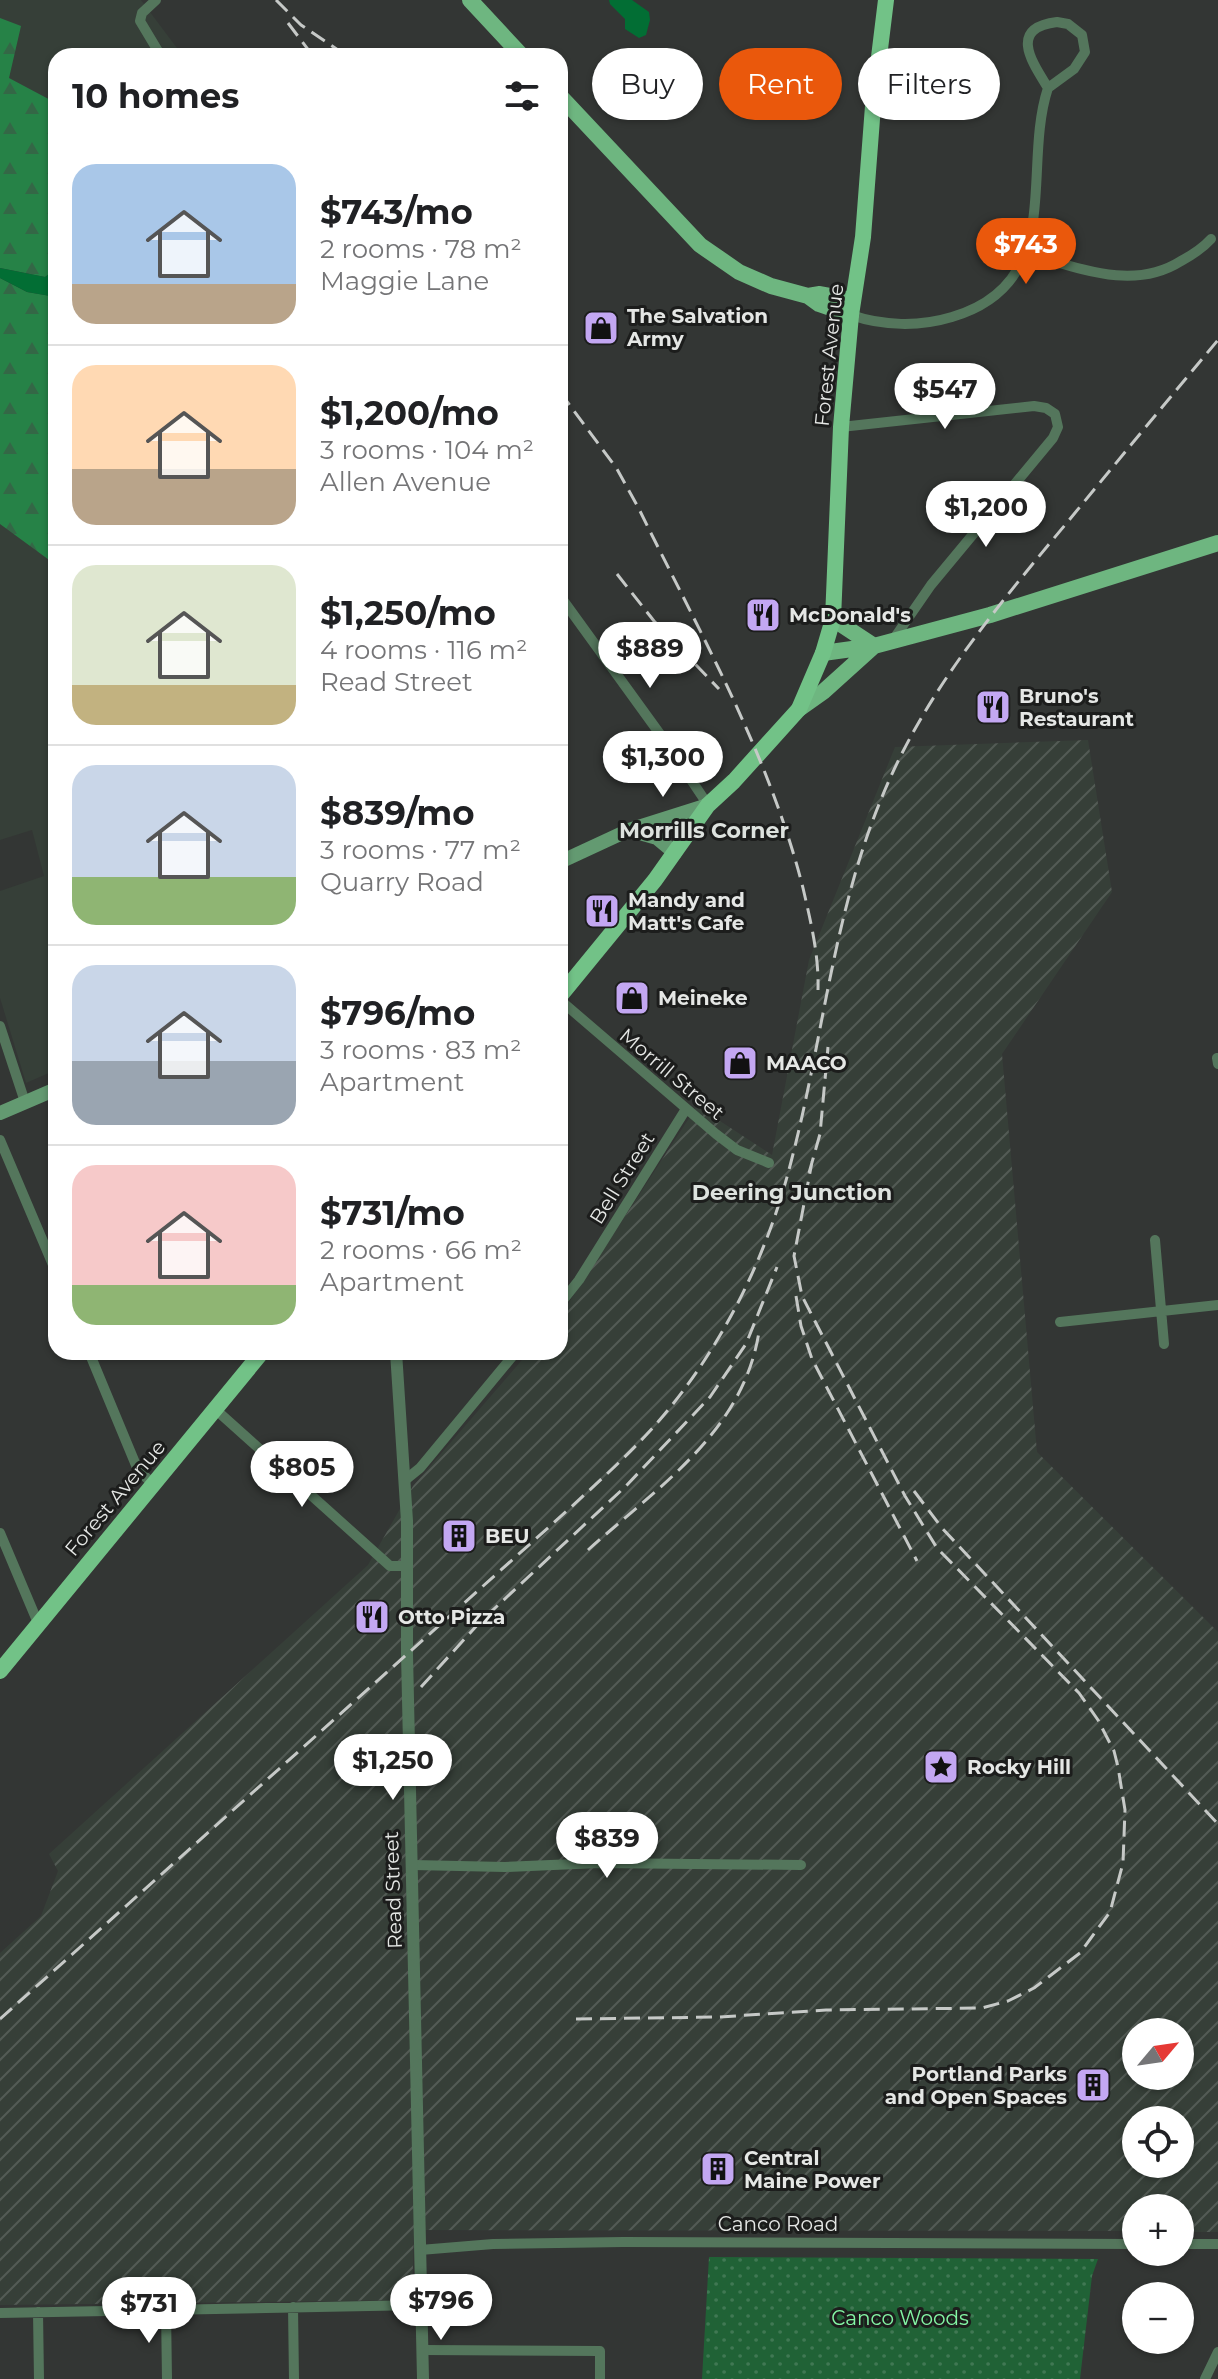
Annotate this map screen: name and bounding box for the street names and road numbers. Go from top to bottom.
street label: Forest Avenue [810,282,848,428]
street label: Morrill Street [615,1023,729,1125]
street label: Bell Street [584,1128,660,1228]
street label: Forest Avenue [60,1435,170,1561]
street label: Read Street [379,1831,407,1949]
street label: Canco Road [718,2212,838,2236]

